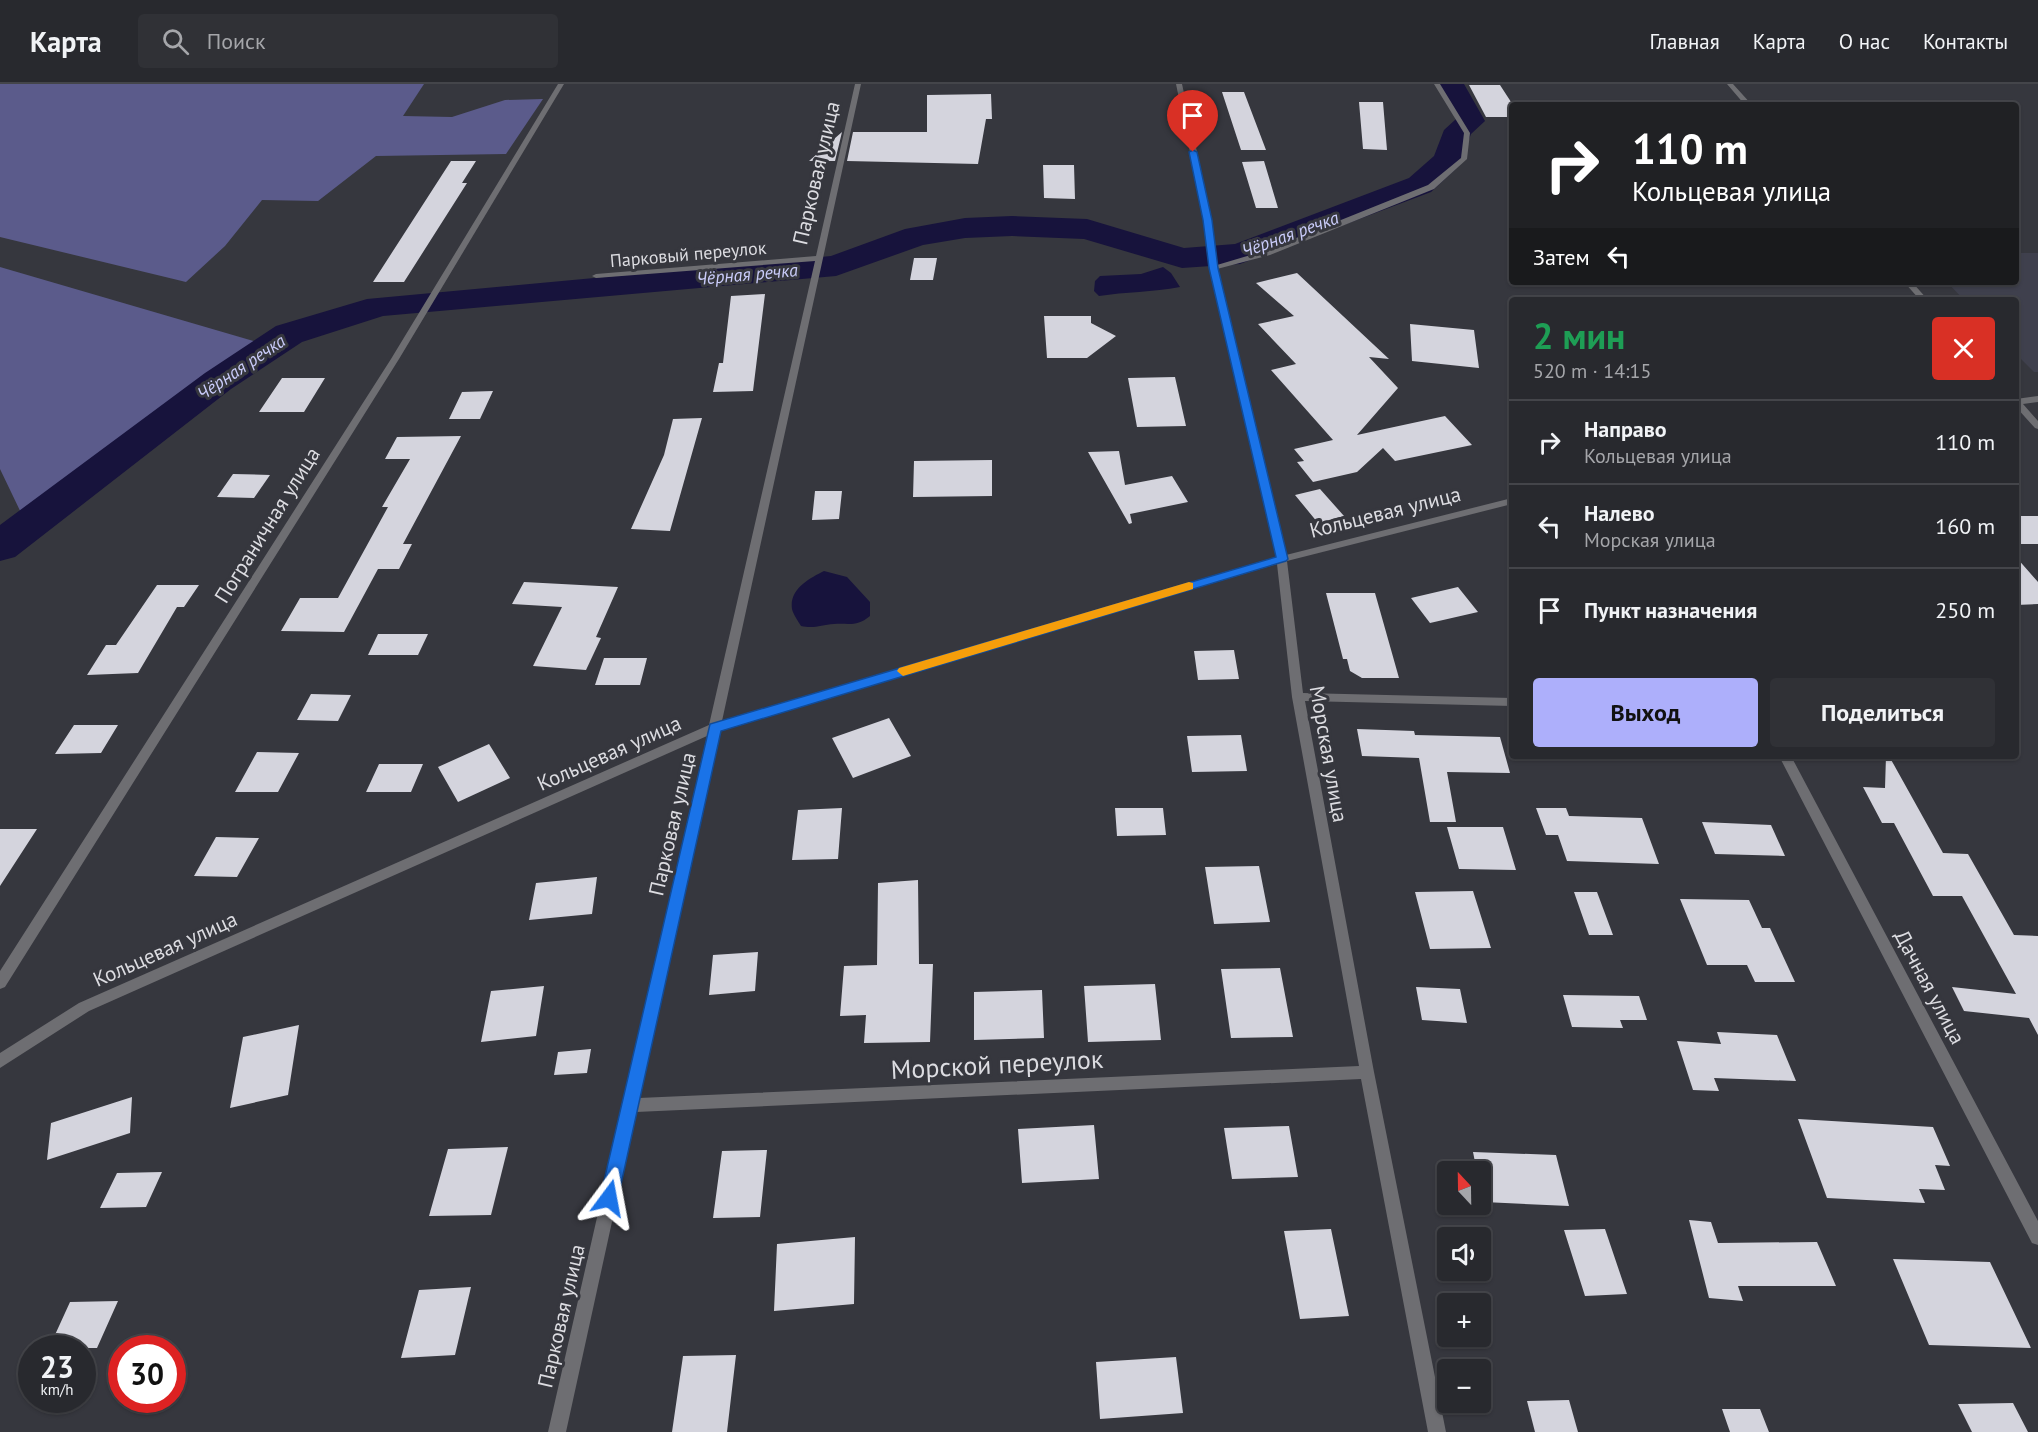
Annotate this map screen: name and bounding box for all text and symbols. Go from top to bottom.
search box [138,14,558,68]
text: Карта [30,23,102,60]
icon: search [159,25,192,58]
text: Поиск [207,27,266,55]
text: Главная [1649,28,1720,55]
text: Карта [1753,28,1806,55]
text: О нас [1839,28,1890,55]
text: Контакты [1923,28,2008,55]
pin [1167,90,1218,152]
street label: Парковая улица [786,99,846,247]
icon: arrive [1176,99,1209,132]
text: 110 m [1632,121,1748,176]
icon: right [1533,126,1611,204]
text: Кольцевая улица [1632,174,1831,208]
water label: Чёрная речка [1238,206,1342,262]
street label: Парковый переулок [609,236,768,272]
icon: left [1602,240,1635,273]
text: Затем [1533,243,1590,271]
water label: Чёрная речка [695,258,799,290]
text: 2 мин [1533,312,1625,359]
button: close [1932,317,1995,380]
water label: Чёрная речка [192,329,290,405]
text: 520 m · 14:15 [1533,358,1651,384]
text: Направо [1584,415,1667,443]
icon: right [1533,426,1566,459]
text: 110 m [1935,428,1995,456]
street label: Пограничная улица [208,442,326,608]
text: Кольцевая улица [1584,443,1732,469]
street label: Кольцевая улица [1307,480,1463,544]
text: Налево [1584,499,1655,527]
icon: left [1533,510,1566,543]
text: 160 m [1935,512,1995,540]
text: Морская улица [1584,527,1716,553]
icon: arrive [1533,594,1566,627]
text: Пункт назначения [1584,596,1757,624]
text: 250 m [1935,596,1995,624]
button: Выход [1533,678,1758,747]
button: Поделиться [1770,678,1995,747]
street label: Морская улица [1304,684,1354,824]
street label: Кольцевая улица [533,709,685,797]
street label: Парковая улица [642,750,702,898]
street label: Кольцевая улица [89,905,241,993]
street label: Дачная улица [1889,925,1971,1049]
street label: Морской переулок [890,1042,1105,1086]
north arrow [1437,1161,1491,1215]
map controls [1437,1161,1491,1413]
position arrow [577,1166,641,1230]
button: sound [1437,1227,1491,1281]
street label: Парковая улица [531,1242,591,1390]
button: + [1437,1293,1491,1347]
speed limit sign: 30 [108,1335,186,1413]
text: 23 [40,1347,74,1386]
button: − [1437,1359,1491,1413]
text: km/h [41,1380,73,1399]

